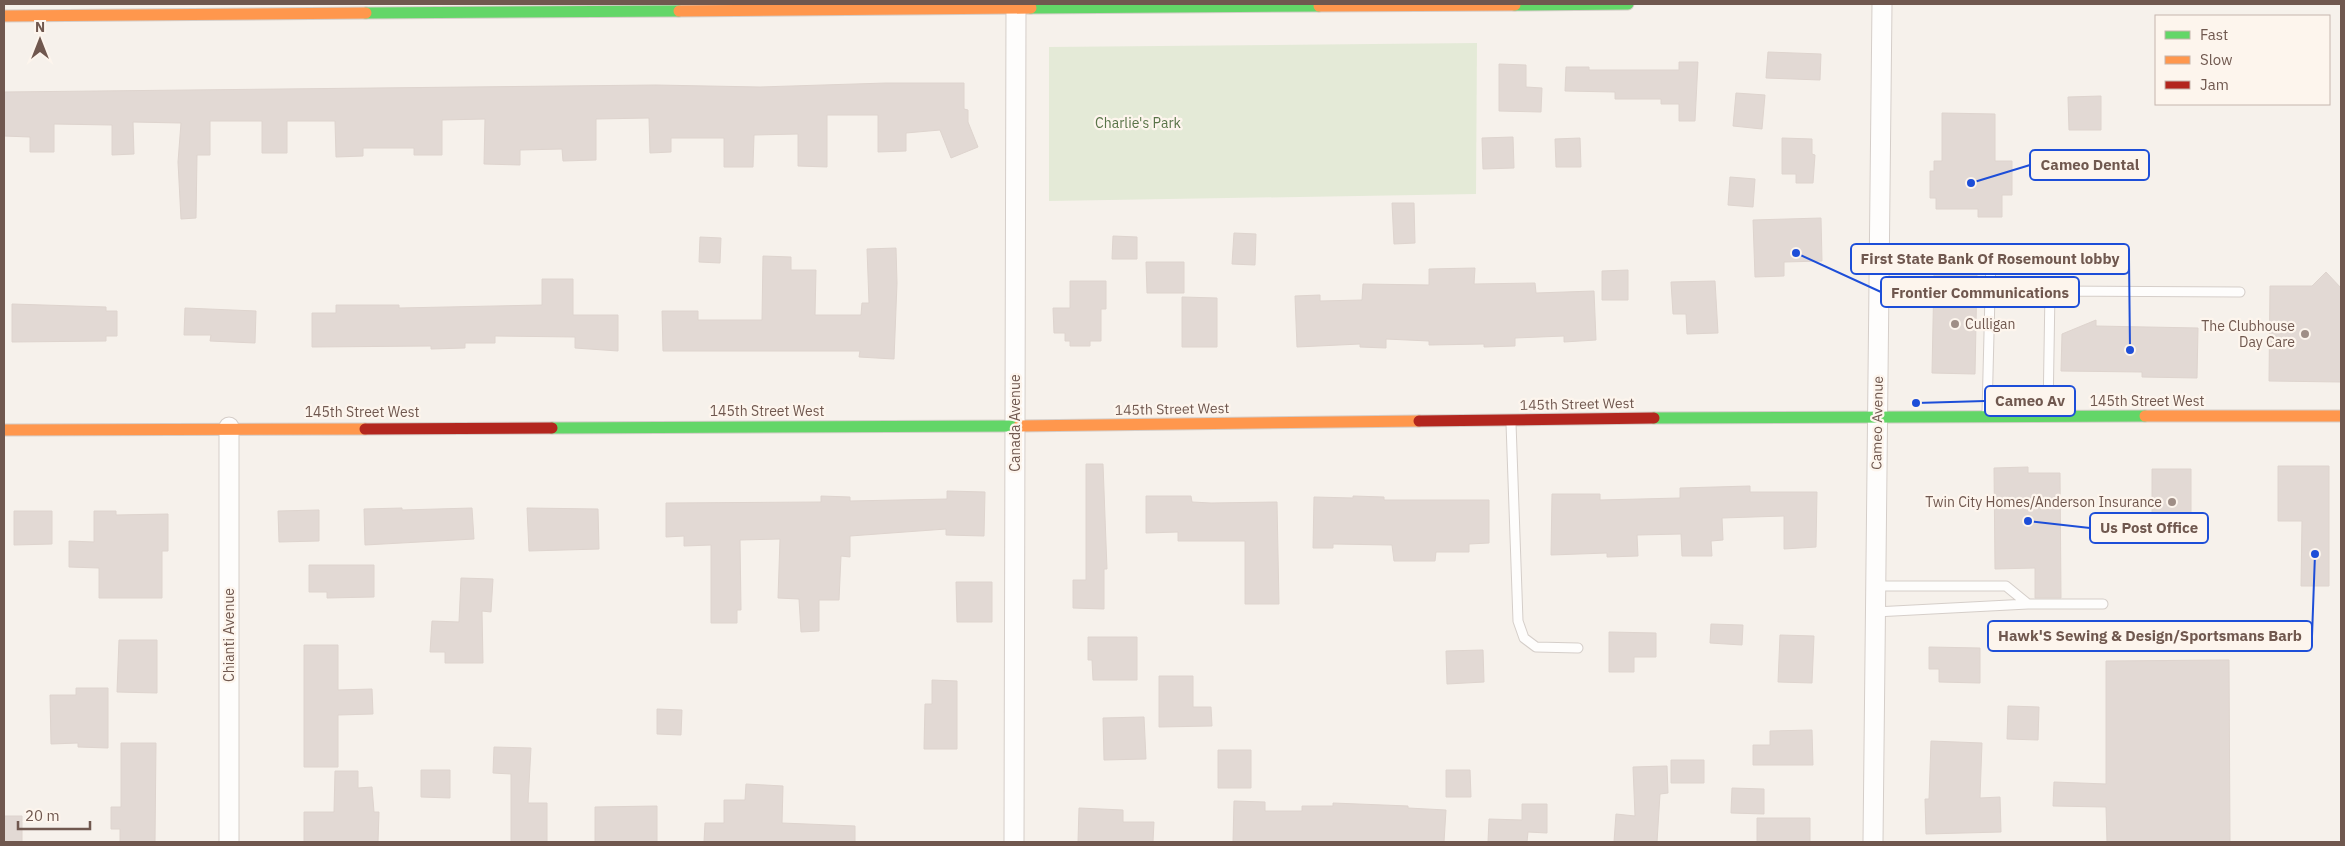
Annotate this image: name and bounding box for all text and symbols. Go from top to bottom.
north arrow [15,15,65,65]
legend [2155,15,2330,105]
text: N [35,18,45,36]
text: Fast [2200,25,2228,44]
text: Slow [2200,50,2233,69]
text: Jam [2200,75,2229,94]
park label: Charlie's Park [1095,114,1182,132]
callout: Cameo Dental [2030,150,2149,180]
text: Cameo Dental [2041,155,2140,174]
callout: First State Bank Of Rosemount lobby [1851,244,2129,274]
text: First State Bank Of Rosemount lobby [1861,249,2119,268]
callout: Frontier Communications [1881,277,2079,307]
text: Frontier Communications [1891,283,2070,302]
place label: Culligan [1965,315,2015,333]
place label: The Clubhouse Day Care [2201,317,2295,351]
marker: Culligan [1949,318,1961,330]
marker: The Clubhouse Day Care [2299,328,2311,340]
street label: Canada Avenue [1006,374,1024,472]
street label: Cameo Avenue [1867,376,1887,470]
callout: Cameo Av [1985,386,2075,416]
text: Cameo Av [1995,391,2065,410]
street label: 145th Street West [2090,392,2204,410]
street label: 145th Street West [1520,394,1635,414]
street label: 145th Street West [1115,399,1230,419]
street label: 145th Street West [710,402,824,420]
street label: 145th Street West [305,403,419,421]
place label: Twin City Homes/Anderson Insurance [1925,493,2162,511]
marker: Twin City Homes/Anderson Insurance [2166,496,2178,508]
callout: Us Post Office [2090,513,2208,543]
text: Us Post Office [2100,518,2198,537]
street label: Chianti Avenue [220,588,238,682]
callout: Hawk'S Sewing & Design/Sportsmans Barb [1988,621,2312,651]
text: Hawk'S Sewing & Design/Sportsmans Barb [1998,626,2302,645]
scale bar [18,798,90,830]
text: 20 m [25,806,60,825]

